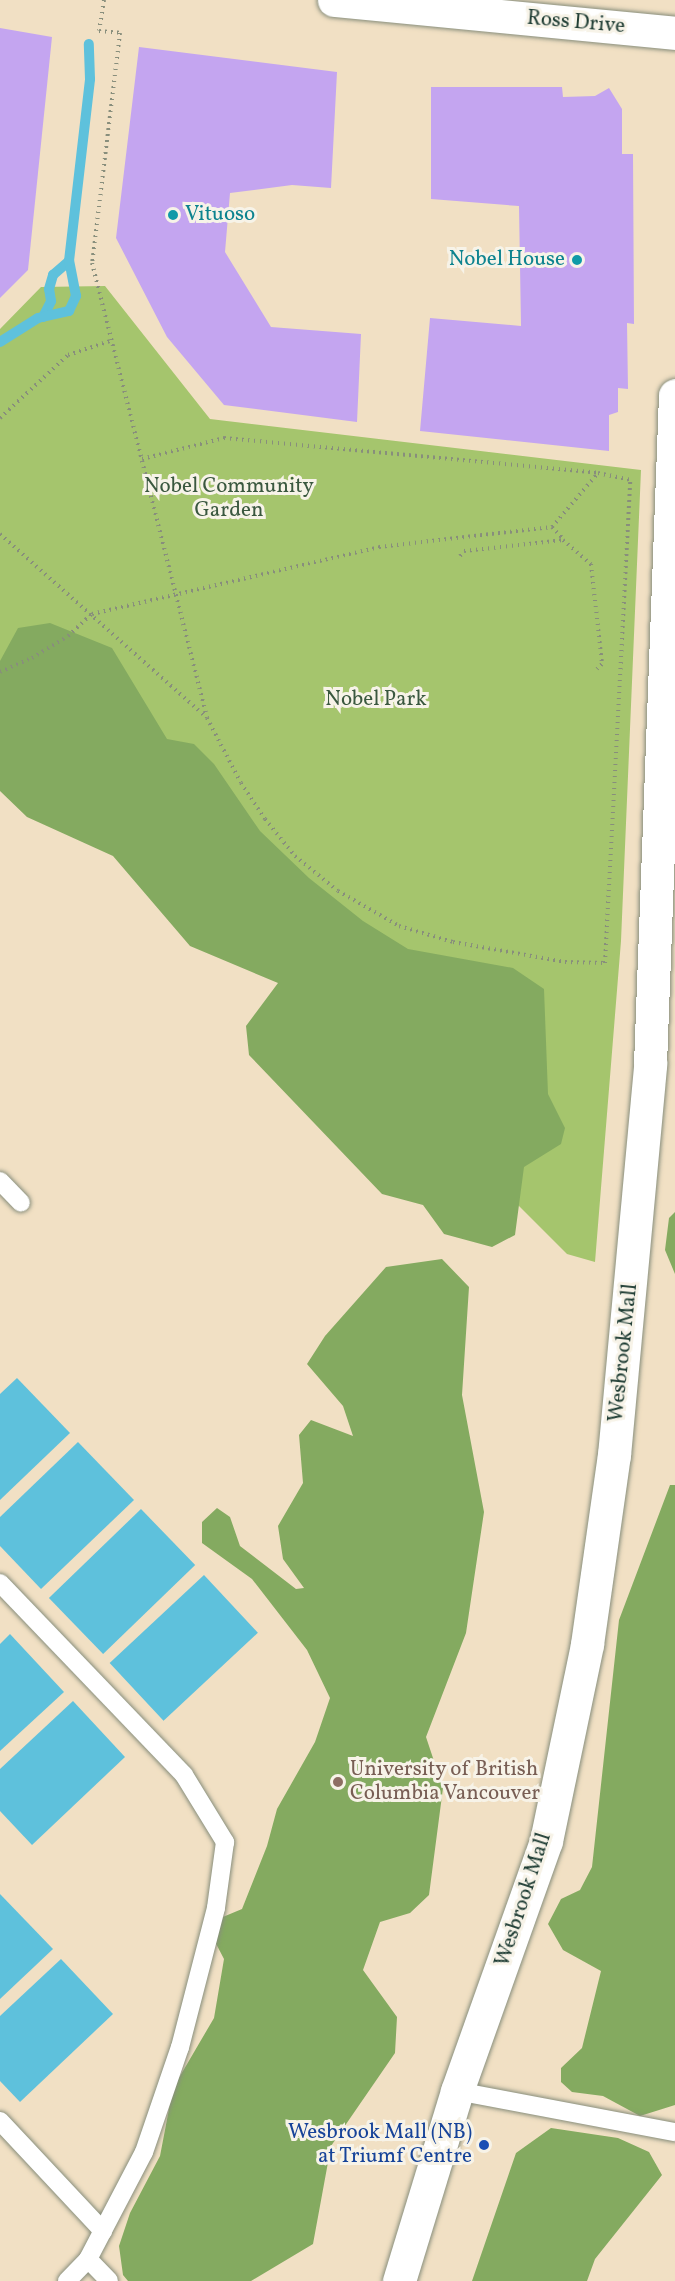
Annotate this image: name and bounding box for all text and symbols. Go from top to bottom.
street label: Ross Drive [526,6,626,40]
place label: Vituoso [185,202,255,228]
marker: Vituoso [166,208,180,222]
place label: Nobel House [449,247,565,273]
marker: Nobel House [570,253,584,267]
park label: Nobel Community Garden [144,474,314,524]
park label: Nobel Park [325,687,427,713]
street label: Wesbrook Mall [604,1283,644,1423]
place label: University of British Columbia Vancouver [350,1757,541,1807]
marker: University of British Columbia Vancouver [331,1775,345,1789]
street label: Wesbrook Mall [491,1830,557,1970]
place label: Wesbrook Mall (NB) at Triumf Centre [288,2120,472,2170]
marker: Wesbrook Mall (NB) at Triumf Centre [477,2138,491,2152]

